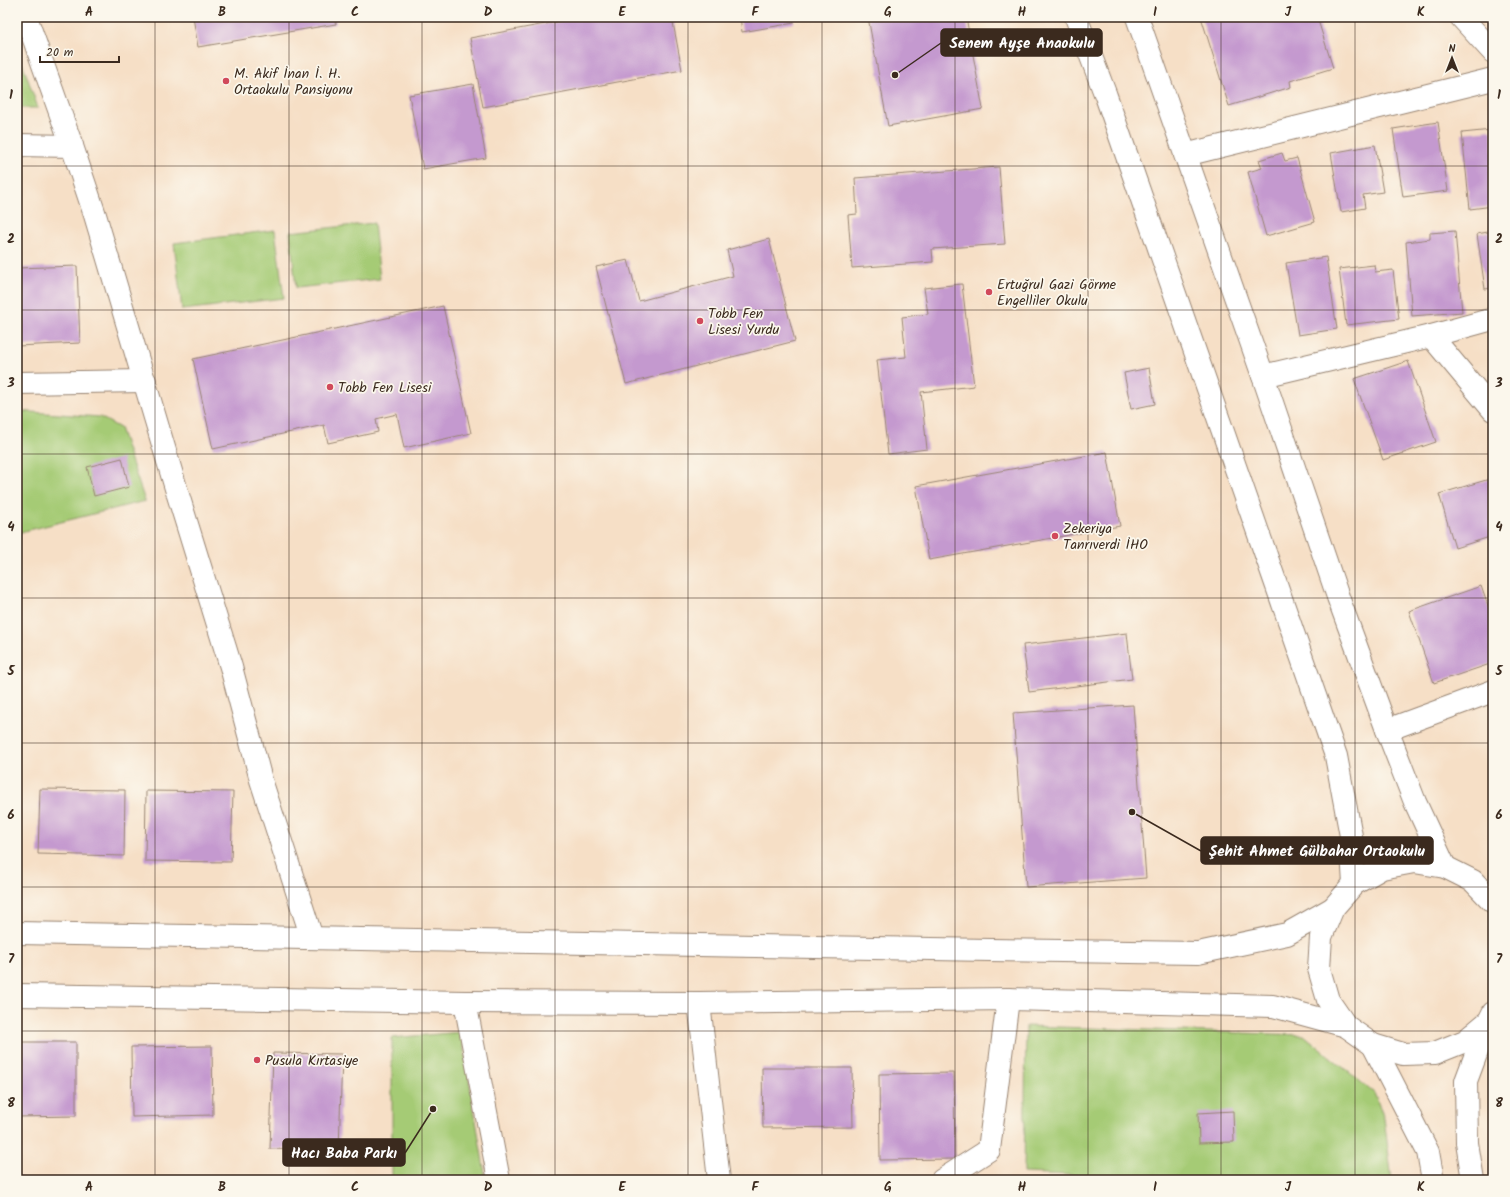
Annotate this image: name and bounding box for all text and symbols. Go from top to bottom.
text: A [85,2,93,23]
text: B [218,2,226,23]
text: C [351,2,359,23]
text: D [484,2,493,23]
text: E [618,2,626,23]
text: F [751,2,759,23]
text: G [884,2,892,23]
text: H [1018,2,1027,23]
text: I [1153,2,1157,23]
text: J [1285,2,1292,23]
text: K [1417,2,1425,23]
callout: Senem Ayşe Anaokulu [941,29,1102,56]
text: Senem Ayşe Anaokulu [950,32,1095,56]
scale bar [40,38,119,64]
north arrow [1432,38,1472,78]
text: N [1449,40,1456,58]
text: 20 m [46,43,74,62]
place label: M. Akif İnan İ. H. Ortaokulu Pansiyonu [234,63,353,101]
marker: M. Akif İnan İ. H. Ortaokulu Pansiyonu [221,76,231,86]
text: 1 [9,85,13,106]
text: 1 [1497,85,1501,106]
text: 2 [7,229,15,250]
text: 2 [1495,229,1503,250]
place label: Ertuğrul Gazi Görme Engelliler Okulu [997,274,1117,312]
marker: Ertuğrul Gazi Görme Engelliler Okulu [984,287,994,297]
place label: Tobb Fen Lisesi Yurdu [708,303,780,341]
marker: Tobb Fen Lisesi Yurdu [695,316,705,326]
text: 3 [6,373,15,394]
text: 3 [1494,373,1503,394]
place label: Tobb Fen Lisesi [338,377,432,399]
marker: Tobb Fen Lisesi [325,382,335,392]
text: 4 [7,517,15,538]
text: 4 [1495,517,1503,538]
place label: Zekeriya Tanrıverdi İHO [1063,518,1148,556]
marker: Zekeriya Tanrıverdi İHO [1050,531,1060,541]
text: 5 [7,661,16,682]
text: 5 [1495,661,1504,682]
text: 6 [7,805,15,826]
text: 6 [1495,805,1503,826]
callout: Şehit Ahmet Gülbahar Ortaokulu [1201,837,1433,864]
text: Şehit Ahmet Gülbahar Ortaokulu [1209,840,1426,864]
text: 7 [8,949,15,970]
text: 7 [1496,949,1503,970]
place label: Pusula Kırtasiye [265,1050,359,1072]
marker: Pusula Kırtasiye [252,1055,262,1065]
text: 8 [7,1093,15,1114]
text: 8 [1495,1093,1503,1114]
callout: Hacı Baba Parkı [283,1139,405,1166]
text: Hacı Baba Parkı [291,1142,397,1166]
text: A [85,1177,93,1197]
text: B [218,1177,226,1197]
text: C [351,1177,359,1197]
text: D [484,1177,493,1197]
text: E [618,1177,626,1197]
text: F [751,1177,759,1197]
text: G [884,1177,892,1197]
text: H [1018,1177,1027,1197]
text: I [1153,1177,1157,1197]
text: J [1285,1177,1292,1197]
text: K [1417,1177,1425,1197]

